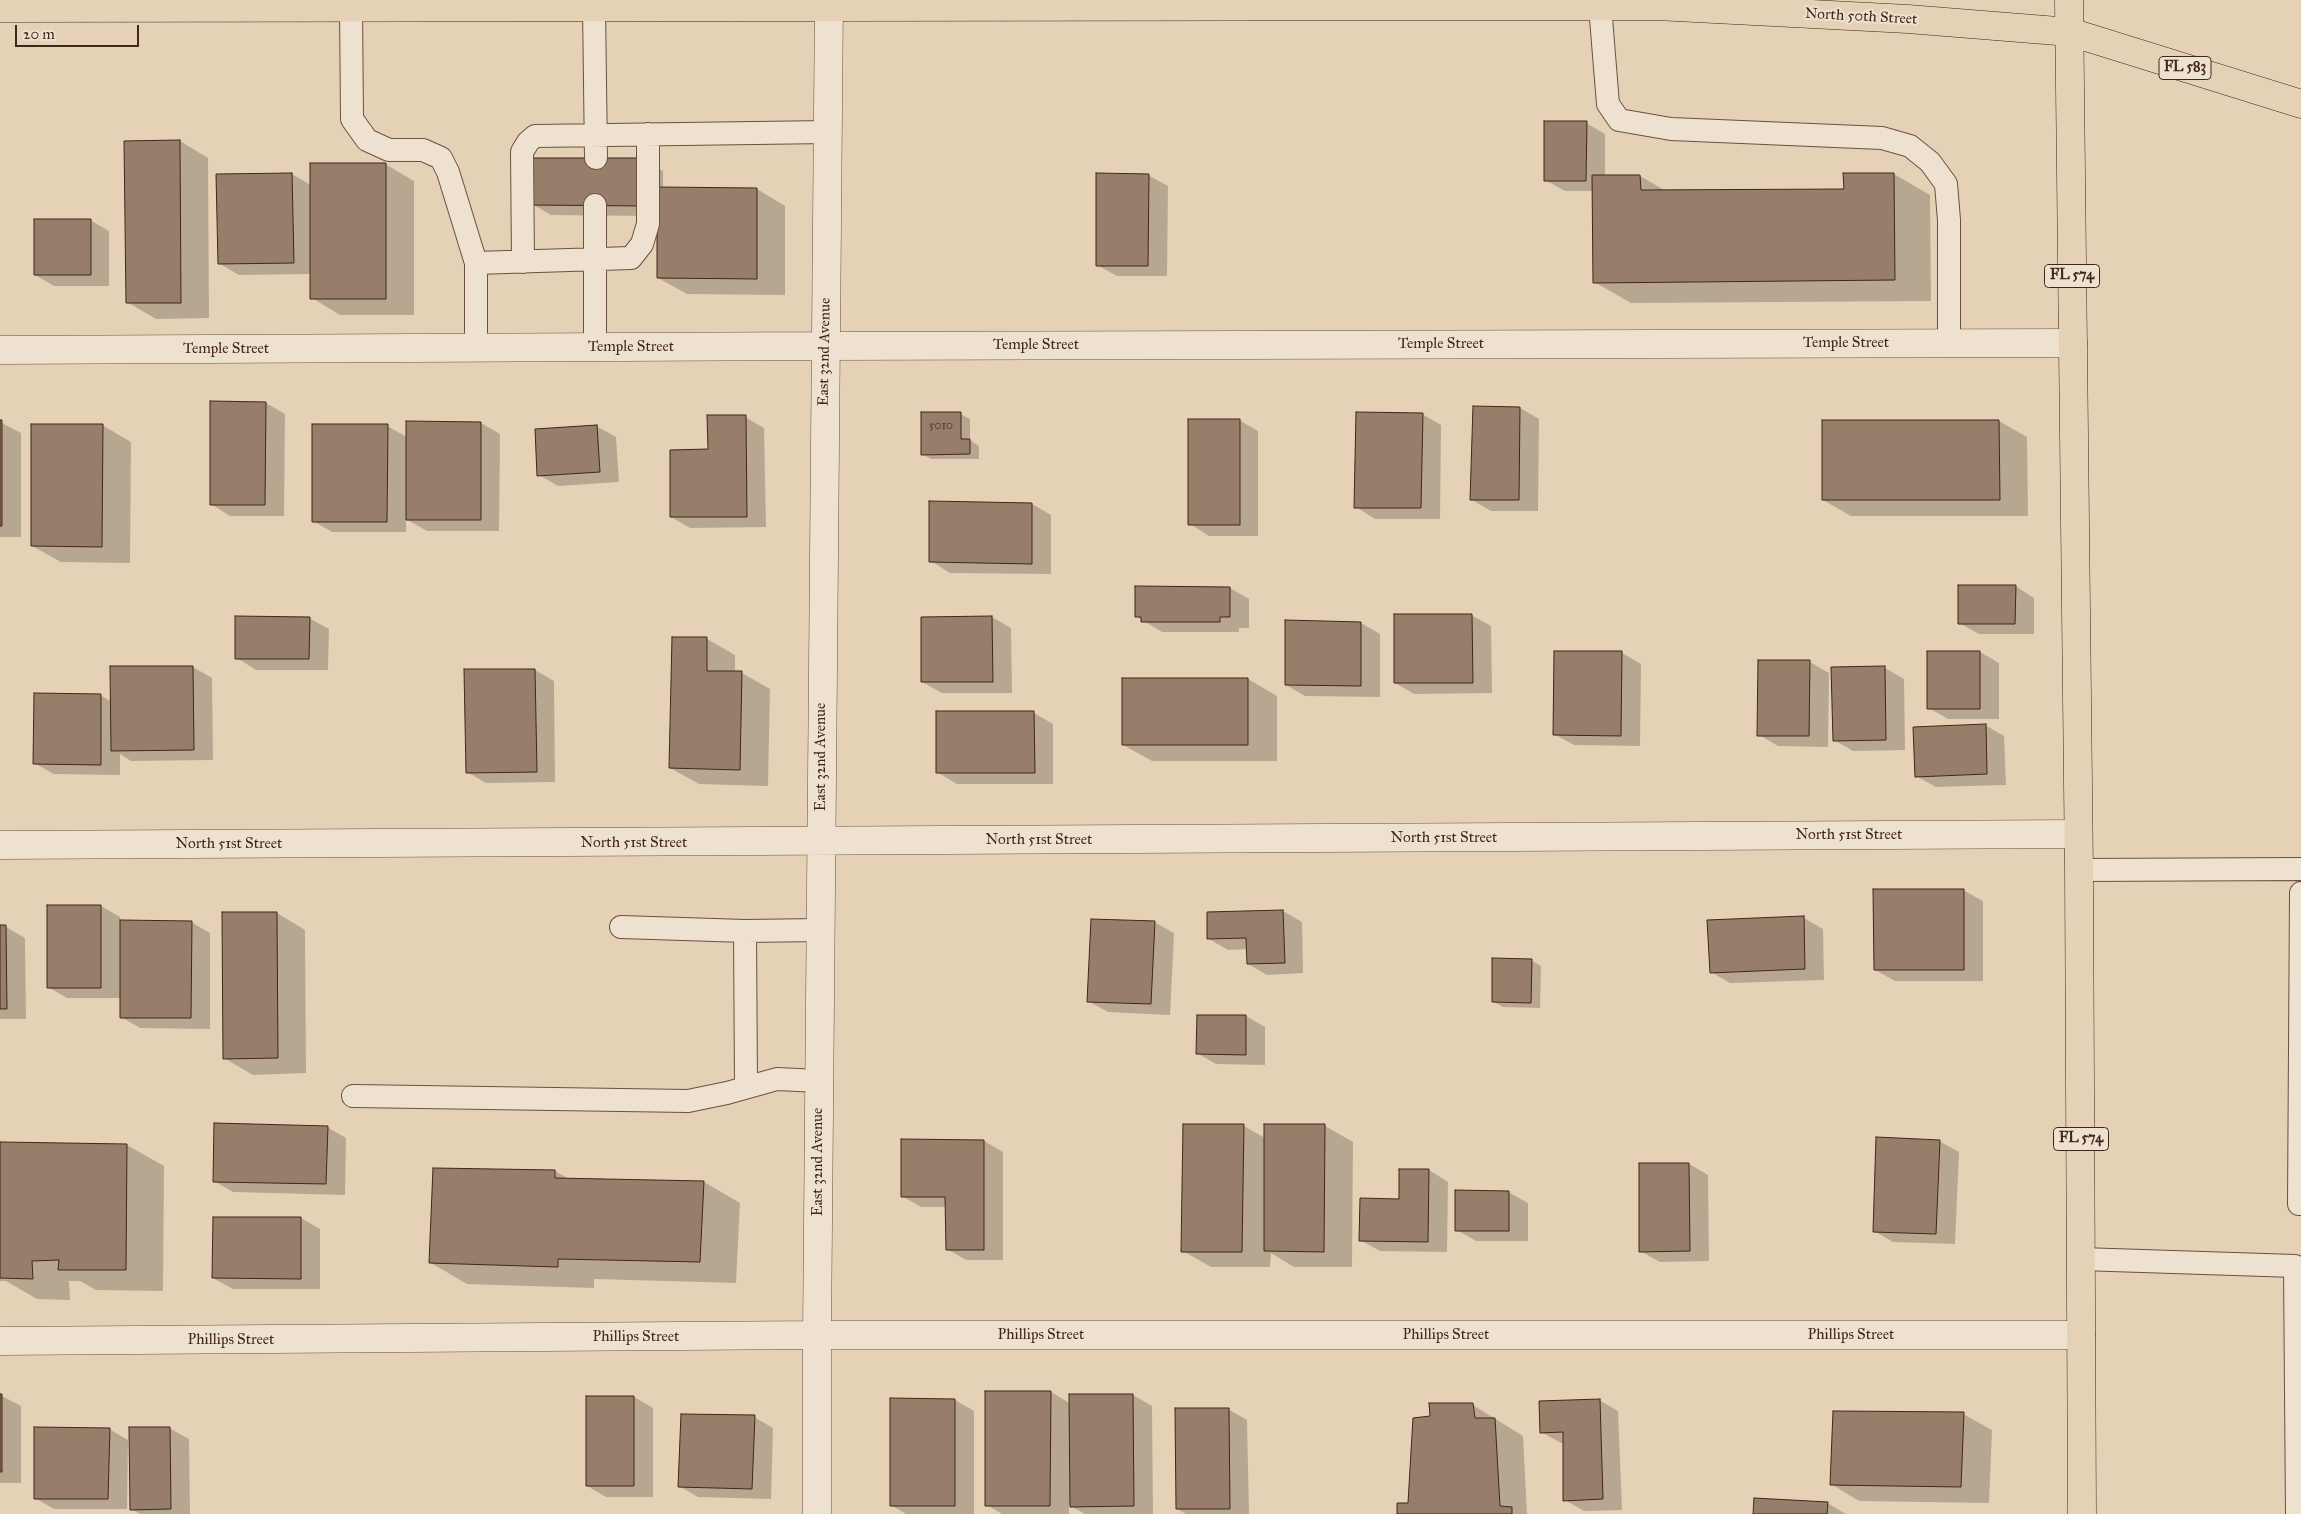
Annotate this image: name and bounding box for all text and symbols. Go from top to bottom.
street label: North 50th Street [1804,5,1918,29]
scale bar [18,15,141,47]
text: 20 m [23,25,55,43]
road number: FL 583 [2159,56,2211,80]
road number: FL 574 [2044,264,2100,288]
street label: East 32nd Avenue [815,298,835,406]
street label: Temple Street [1803,334,1889,352]
street label: Temple Street [1398,335,1484,353]
street label: Temple Street [993,336,1079,354]
street label: Temple Street [588,338,674,356]
street label: Temple Street [183,340,269,358]
house number: 5010 [929,419,953,433]
street label: East 32nd Avenue [812,703,830,811]
street label: North 51st Street [1796,826,1902,844]
street label: North 51st Street [1391,829,1497,847]
street label: North 51st Street [986,831,1092,849]
street label: North 51st Street [581,834,687,852]
street label: North 51st Street [176,835,282,853]
street label: East 32nd Avenue [809,1108,827,1216]
road number: FL 574 [2054,1128,2108,1150]
street label: Phillips Street [998,1326,1084,1344]
street label: Phillips Street [1403,1326,1489,1344]
street label: Phillips Street [1808,1326,1894,1344]
street label: Phillips Street [593,1328,679,1346]
street label: Phillips Street [188,1331,274,1349]

